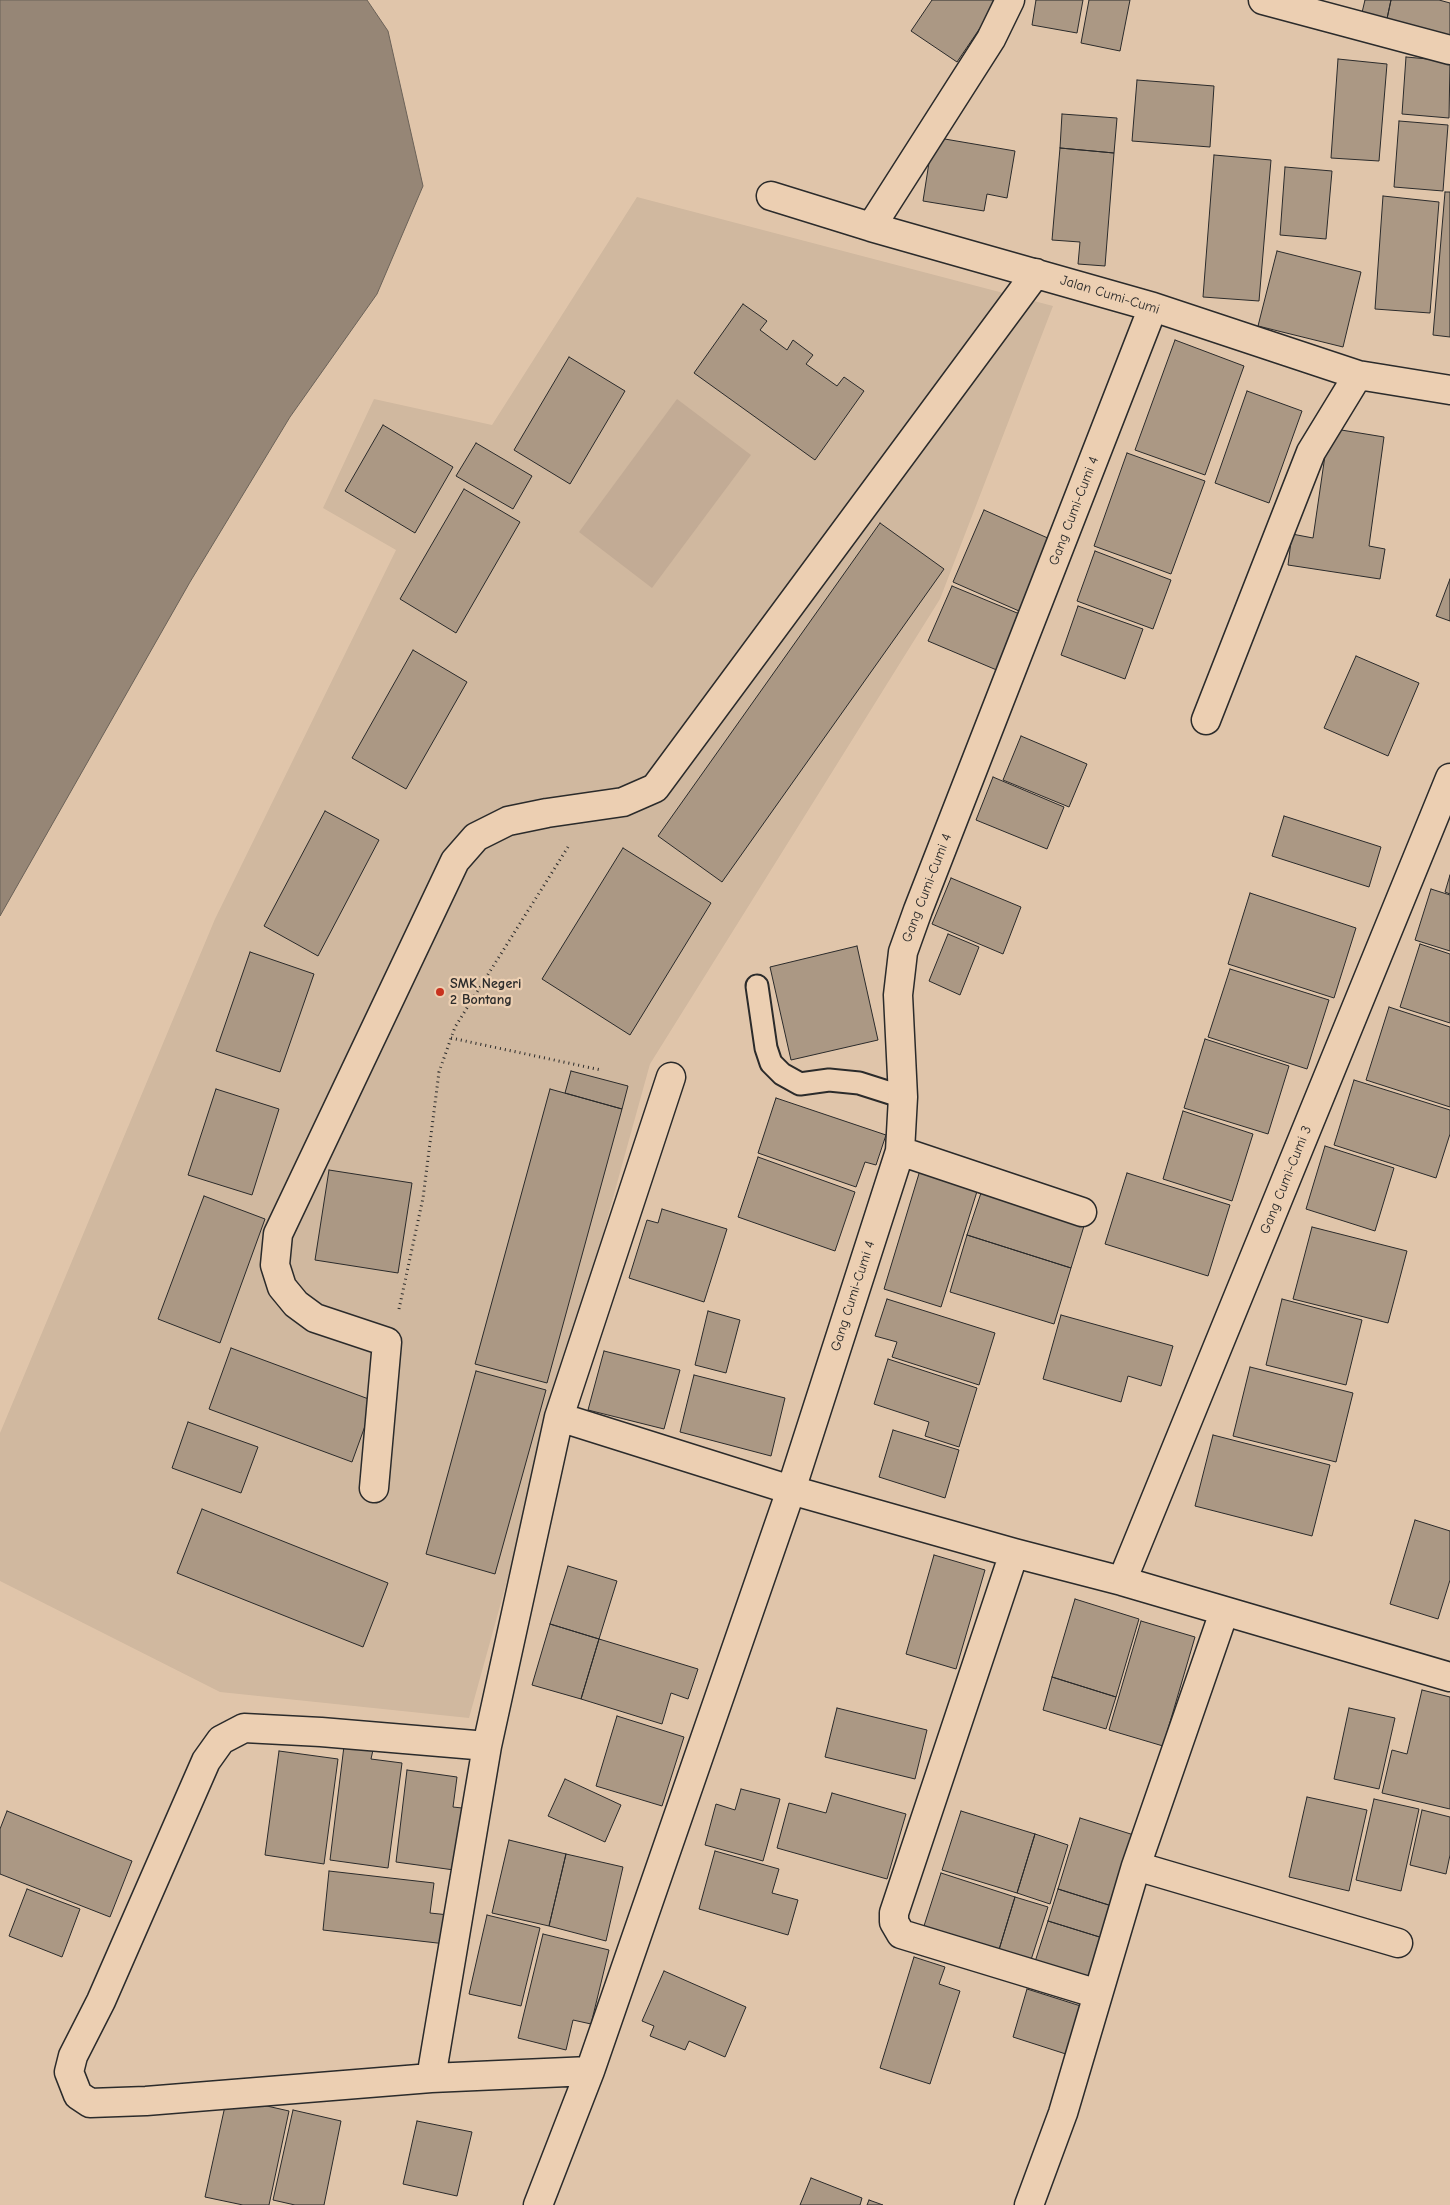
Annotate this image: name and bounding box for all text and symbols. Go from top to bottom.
street label: Jalan Cumi-Cumi [1058,272,1162,318]
street label: Gang Cumi-Cumi 4 [1046,454,1102,568]
street label: Gang Cumi-Cumi 4 [899,831,955,945]
place label: SMK Negeri 2 Bontang [450,976,521,1009]
marker: SMK Negeri 2 Bontang [434,986,446,998]
street label: Gang Cumi-Cumi 3 [1257,1123,1315,1237]
street label: Gang Cumi-Cumi 4 [827,1239,879,1353]

